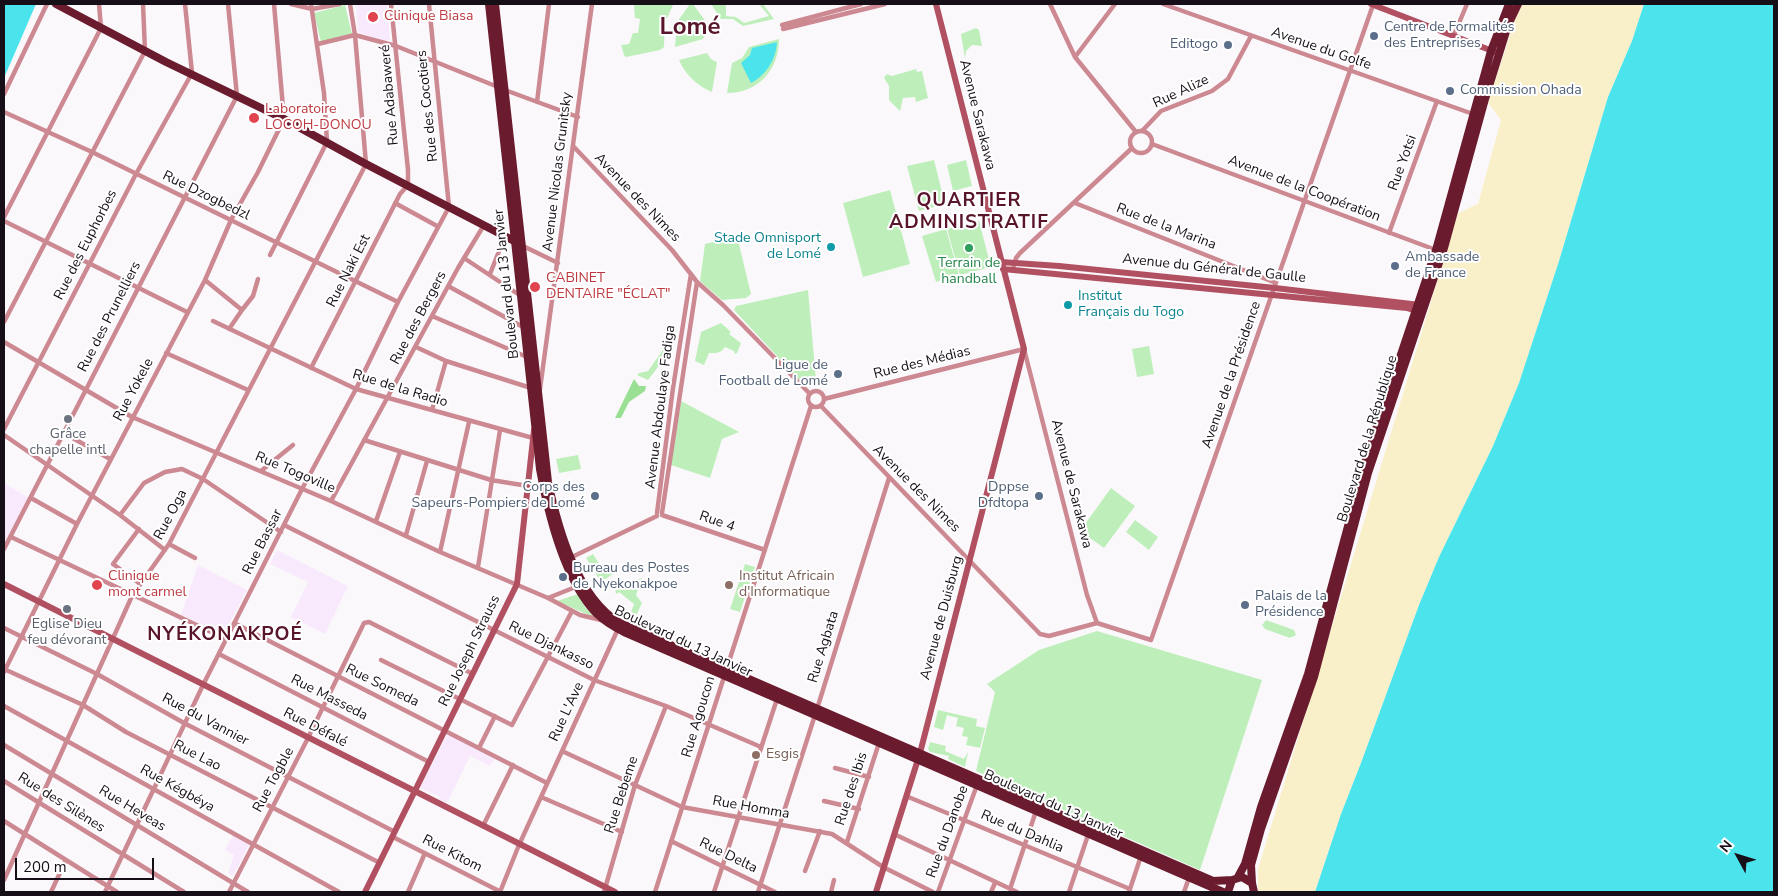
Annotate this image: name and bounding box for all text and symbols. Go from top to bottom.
place label: Clinique Biasa [384,9,473,25]
marker: Clinique Biasa [366,10,380,24]
district label: Lomé [659,14,721,42]
place label: Centre de Formalités des Entreprises [1384,20,1514,52]
street label: Avenue du Golfe [1269,24,1373,74]
marker: Centre de Formalités des Entreprises [1368,30,1380,42]
place label: Editogo [1170,37,1218,53]
marker: Editogo [1222,39,1234,51]
street label: Rue Adabaweré [377,44,403,146]
street label: Rue des Cocotiers [414,49,442,163]
street label: Avenue Sarakawa [955,58,999,172]
street label: Rue Alize [1150,72,1212,112]
place label: Commission Ohada [1460,83,1582,99]
marker: Commission Ohada [1444,85,1456,97]
street label: Avenue Nicolas Grunitsky [540,91,576,253]
place label: Laboratoire LOCOH-DONOU [265,102,372,134]
marker: Laboratoire LOCOH-DONOU [247,111,261,125]
street label: Rue Yotsi [1385,133,1421,193]
street label: Avenue des Nimes [590,150,684,246]
street label: Avenue de la Coopération [1225,152,1383,226]
street label: Rue Dzogbedzl [159,168,253,224]
street label: Rue des Euphorbes [51,187,121,303]
district label: QUARTIER ADMINISTRATIF [887,190,1051,234]
street label: Rue de la Marina [1114,200,1218,254]
street label: Boulevard du 13 Janvier [491,208,523,360]
place label: Stade Omnisport de Lomé [714,231,821,264]
street label: Rue Naki Est [323,232,375,310]
marker: Stade Omnisport de Lomé [825,241,837,253]
marker: Terrain de handball [963,242,975,254]
place label: Ambassade de France [1405,250,1479,282]
street label: Avenue du Général de Gaulle [1121,251,1307,287]
place label: Terrain de handball [938,256,1000,288]
street label: Rue des Prunelliers [75,259,145,375]
marker: Ambassade de France [1389,260,1401,272]
street label: Rue des Bergers [387,268,451,368]
place label: CABINET DENTAIRE "ÉCLAT" [546,271,671,304]
marker: CABINET DENTAIRE "ÉCLAT" [528,280,542,294]
place label: Institut Français du Togo [1078,289,1184,322]
marker: Institut Français du Togo [1062,299,1074,311]
street label: Avenue de la Présidence [1199,299,1265,451]
street label: Avenue Abdoulaye Fadiga [643,324,679,490]
street label: Rue des Médias [872,343,972,383]
street label: Boulevard de la République [1335,353,1401,525]
street label: Rue Yokele [110,356,158,424]
place label: Ligue de Football de Lomé [719,358,828,391]
street label: Rue de la Radio [350,367,450,411]
marker: Ligue de Football de Lomé [832,368,844,380]
marker: Grâce chapelle intl [62,413,74,425]
street label: Avenue de Sarakawa [1047,418,1095,550]
place label: Grâce chapelle intl [30,427,106,460]
street label: Avenue des Nimes [869,442,963,536]
street label: Rue Togoville [252,449,338,497]
place label: Corps des Sapeurs-Pompiers de Lomé [411,480,585,512]
place label: Dppse Dfdtopa [978,480,1029,512]
street label: Rue Oga [151,487,191,543]
marker: Corps des Sapeurs-Pompiers de Lomé [589,490,601,502]
marker: Dppse Dfdtopa [1033,490,1045,502]
street label: Rue Bassar [239,507,287,577]
street label: Rue 4 [697,508,737,536]
street label: Avenue de Duisburg [917,554,967,682]
place label: Bureau des Postes de Nyekonakpoe [573,561,690,594]
place label: Clinique mont carmel [108,569,187,602]
place label: Institut Africain d'Informatique [739,569,835,602]
marker: Bureau des Postes de Nyekonakpoe [557,571,569,583]
marker: Clinique mont carmel [90,578,104,592]
marker: Institut Africain d'Informatique [723,579,735,591]
place label: Palais de la Présidence [1255,589,1327,622]
street label: Rue Joseph Strauss [436,593,504,709]
marker: Palais de la Présidence [1239,599,1251,611]
marker: Eglise Dieu feu dévorant [61,603,73,615]
street label: Boulevard du 13 Janvier [611,603,755,681]
street label: Rue Agbata [805,609,843,685]
place label: Eglise Dieu feu dévorant [28,617,106,650]
street label: Rue Djankasso [506,618,596,674]
district label: NYÉKONAKPOÉ [146,624,304,646]
street label: Rue Someda [343,661,421,711]
street label: Rue Masseda [288,671,370,725]
street label: Rue Agoucon [679,674,719,760]
street label: Rue L'Ave [546,680,588,744]
street label: Rue du Vannier [159,690,251,750]
street label: Rue Défalé [280,705,350,751]
street label: Rue Lao [170,737,224,775]
street label: Rue Togble [250,745,298,815]
place label: Esgis [766,747,799,763]
marker: Esgis [750,749,762,761]
street label: Rue des Ibis [832,750,872,828]
street label: Rue Bebeme [602,754,642,836]
street label: Rue Kégbéya [137,762,217,816]
street label: Boulevard du 13 Janvier [981,767,1125,843]
street label: Rue des Silènes [14,769,108,837]
street label: Rue Heveas [96,782,168,836]
street label: Rue du Danobe [924,784,972,880]
street label: Rue Homma [711,793,791,823]
street label: Rue du Dahlia [978,807,1066,857]
north arrow [1713,831,1763,881]
street label: Rue Kitom [419,832,485,876]
street label: Rue Delta [696,835,760,877]
text: N [1715,836,1737,856]
scale bar [18,848,156,880]
text: 200 m [23,857,67,877]

